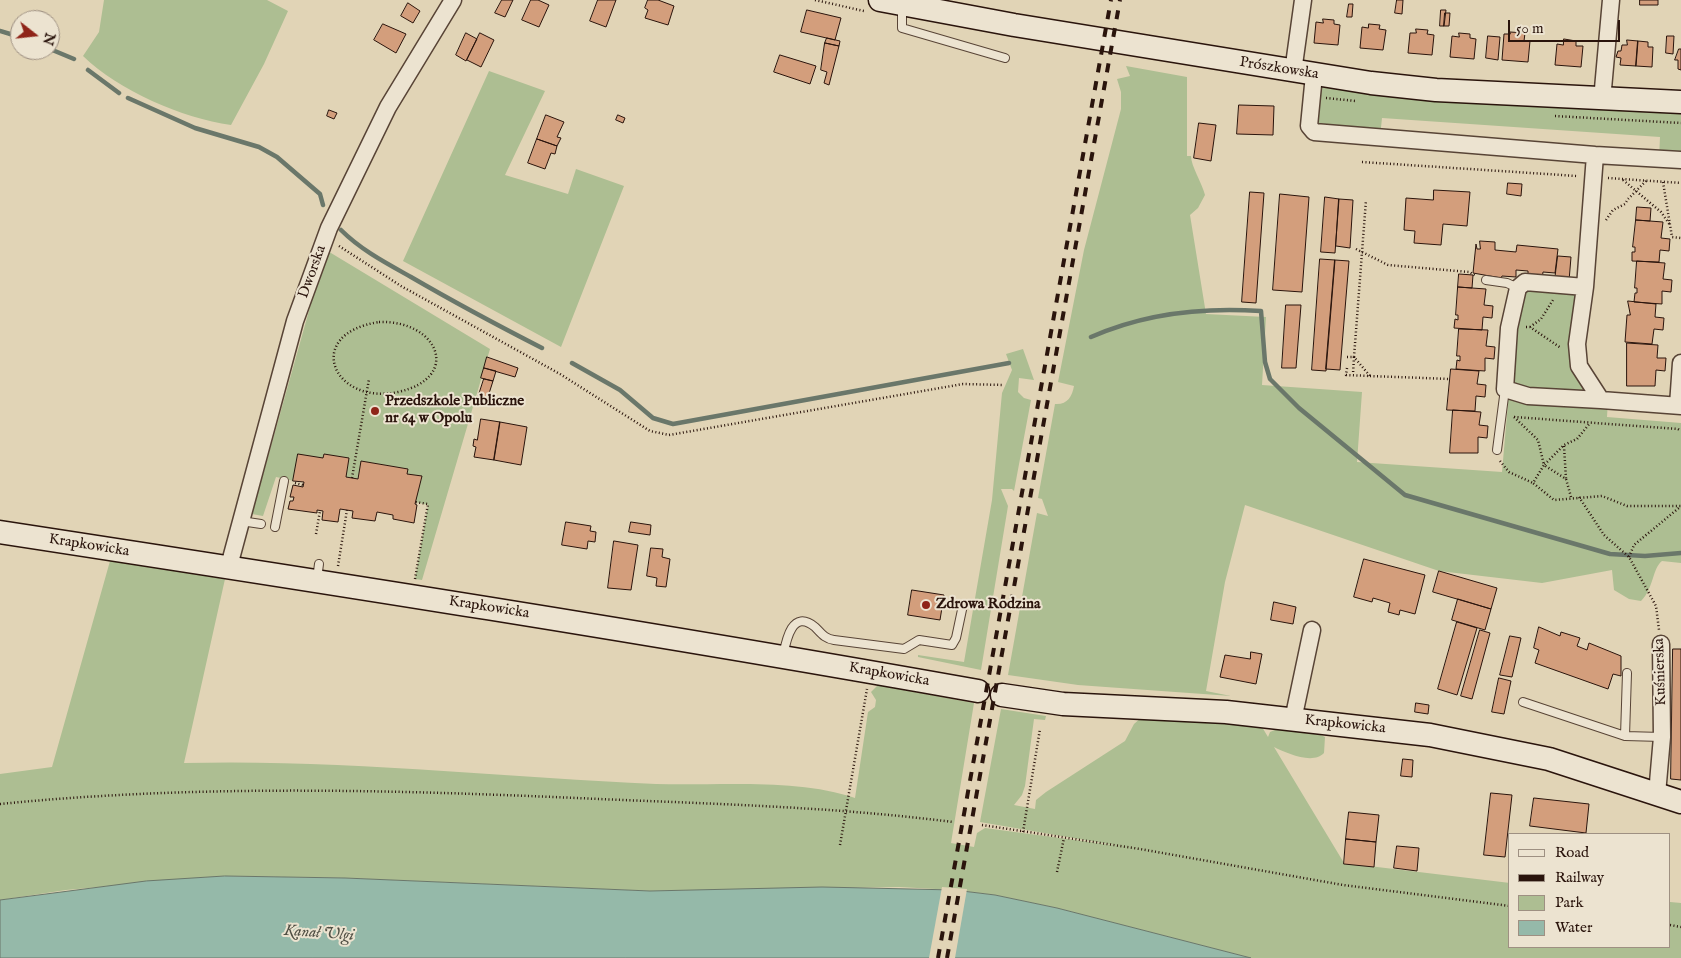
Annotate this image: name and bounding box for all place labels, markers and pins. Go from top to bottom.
place label: Przedszkole Publiczne nr 64 w Opolu [385,393,524,428]
marker: Przedszkole Publiczne nr 64 w Opolu [369,405,381,417]
place label: Zdrowa Rodzina [936,596,1040,614]
marker: Zdrowa Rodzina [920,599,932,611]

